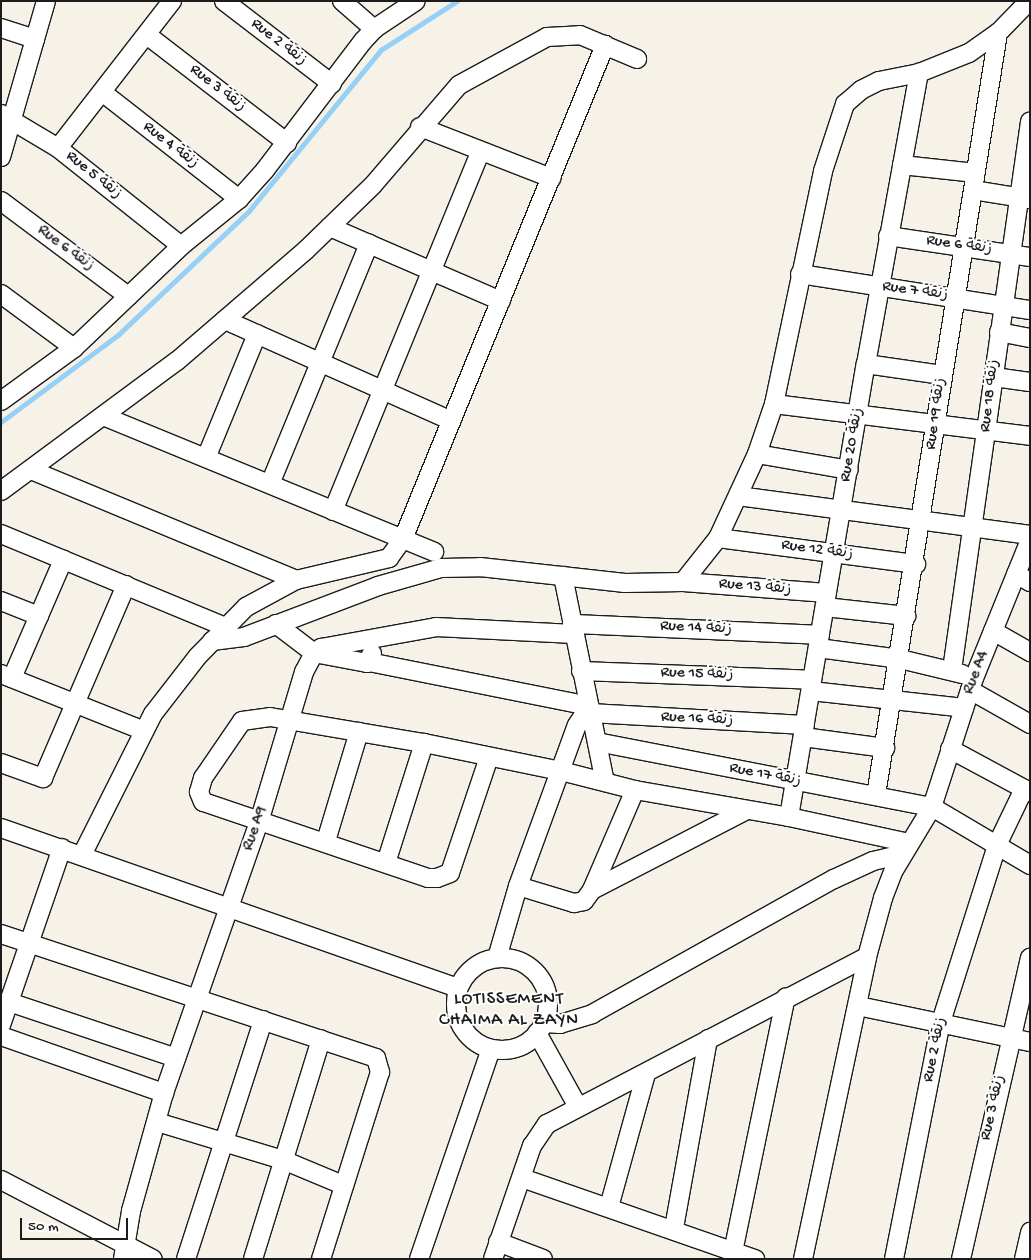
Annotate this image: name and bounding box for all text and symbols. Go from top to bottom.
street label: Rue 2 زنقة [246,15,310,71]
street label: Rue 3 زنقة [185,61,249,117]
street label: Rue 4 زنقة [138,118,202,174]
street label: Rue 5 زنقة [61,148,125,204]
street label: Rue 6 زنقة [33,221,97,277]
street label: Rue 6 زنقة [925,232,993,260]
street label: Rue 7 زنقة [881,278,949,306]
street label: Rue 18 زنقة [977,359,1005,433]
street label: Rue 19 زنقة [922,377,952,451]
street label: Rue 20 زنقة [837,406,869,484]
street label: Rue 12 زنقة [780,536,854,566]
street label: Rue 13 زنقة [718,575,792,601]
street label: Rue 14 زنقة [660,618,732,640]
street label: Rue A4 [960,649,994,697]
street label: Rue 15 زنقة [660,664,734,686]
street label: Rue 16 زنقة [660,709,734,731]
street label: Rue 17 زنقة [727,760,803,792]
street label: Rue A9 [240,804,272,854]
district label: LOTISSEMENT CHAIMA AL ZAYN [437,990,581,1032]
street label: Rue 2 زنقة [920,1016,952,1084]
street label: Rue 3 زنقة [977,1074,1011,1142]
scale bar [22,1208,130,1240]
text: 50 m [28,1218,59,1236]

